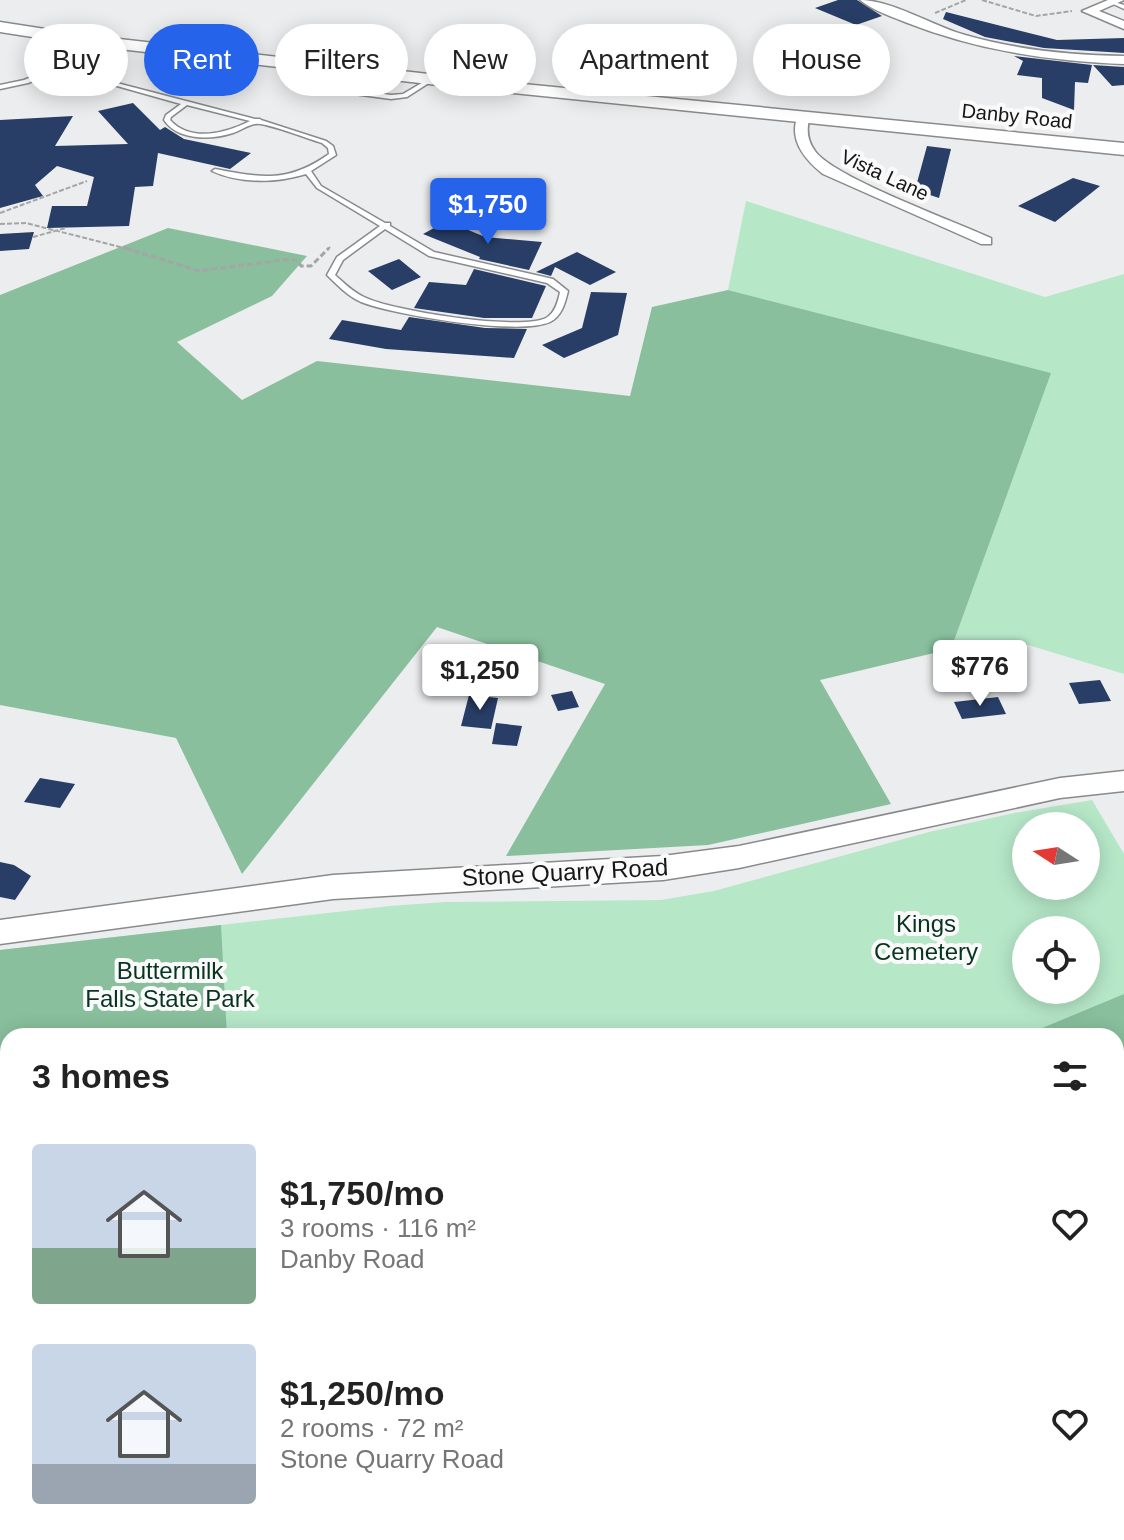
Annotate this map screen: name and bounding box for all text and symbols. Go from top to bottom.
chip: Buy [24,24,128,96]
chip: Rent [144,24,259,96]
chip: Filters [275,24,408,96]
chip: New [424,24,536,96]
chip: Apartment [552,24,737,96]
chip: House [753,24,890,96]
street label: Danby Road [961,99,1073,133]
street label: Vista Lane [838,145,932,205]
pin: $1,750 [423,178,553,246]
text: $1,750 [448,189,528,219]
pin: $776 [933,640,1027,708]
pin: $1,250 [415,644,545,712]
text: $776 [951,651,1009,681]
text: $1,250 [440,655,520,685]
north arrow [1012,812,1100,900]
map controls [1012,812,1100,1004]
street label: Stone Quarry Road [461,853,669,891]
park label: Kings Cemetery [874,910,978,965]
button: locate [1012,916,1100,1004]
park label: Buttermilk Falls State Park [85,957,256,1012]
icon: filters [1048,1054,1092,1098]
text: 3 homes [32,1057,170,1095]
text: $1,750/mo [280,1174,444,1212]
icon: home [96,1176,192,1272]
icon: heart [1048,1202,1092,1246]
text: 3 rooms · 116 m² [280,1213,476,1243]
text: Danby Road [280,1244,425,1274]
text: $1,250/mo [280,1374,444,1412]
icon: home [96,1376,192,1472]
icon: heart [1048,1402,1092,1446]
text: 2 rooms · 72 m² [280,1413,464,1443]
text: Stone Quarry Road [280,1444,504,1474]

